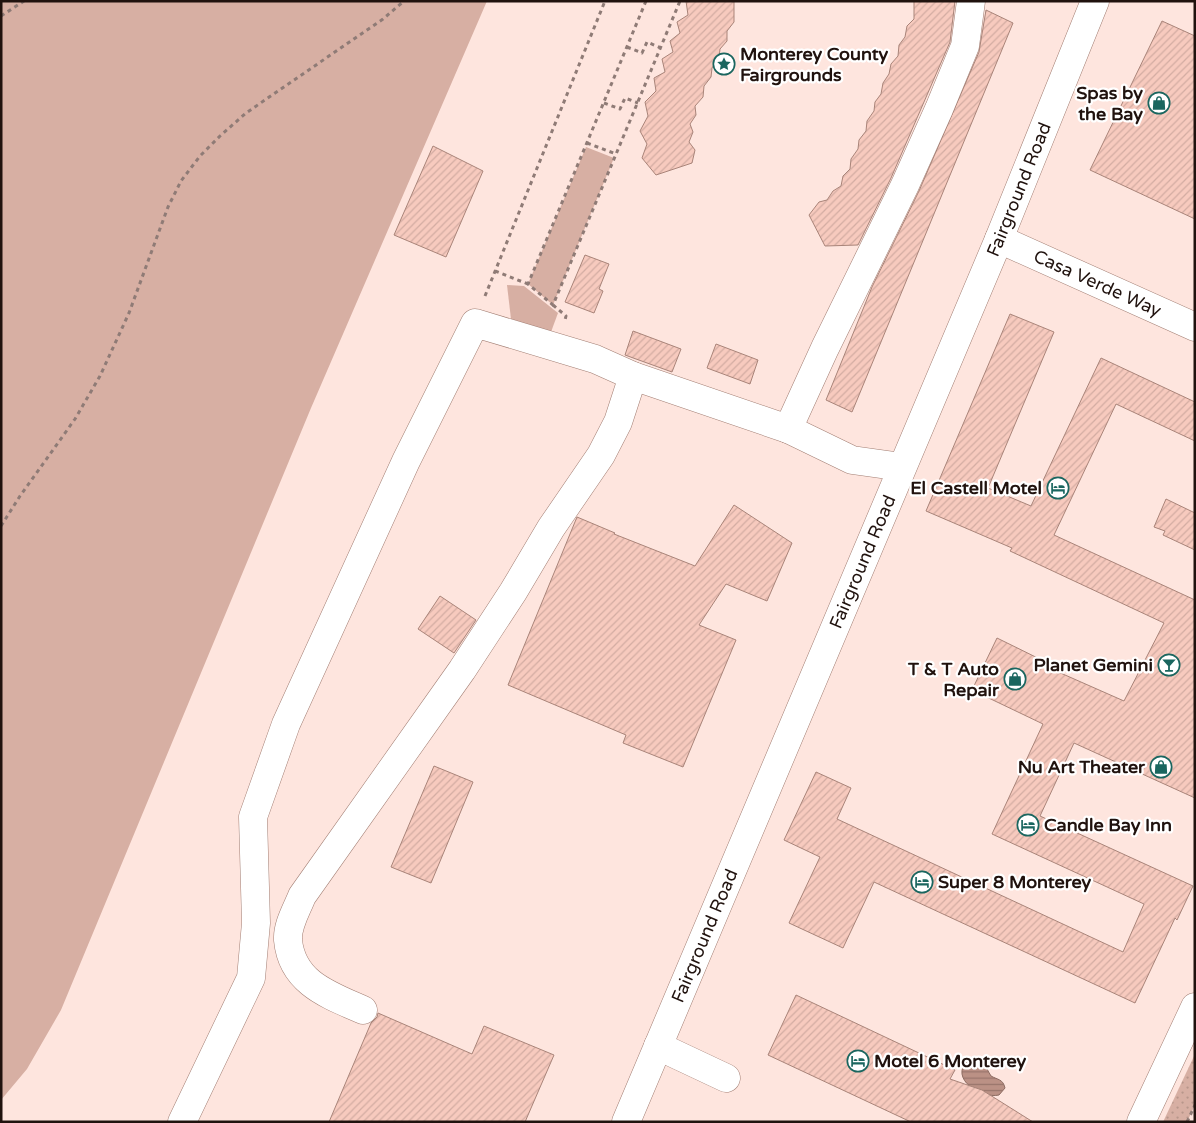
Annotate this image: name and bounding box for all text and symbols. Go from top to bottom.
place label: Monterey County Fairgrounds [740,43,888,86]
place icon: Monterey County Fairgrounds [712,52,736,76]
place label: Spas by the Bay [1076,82,1143,125]
shop icon: Spas by the Bay [1147,91,1171,115]
street label: Fairground Road [982,119,1056,260]
street label: Casa Verde Way [1030,245,1165,322]
hotel icon: El Castell Motel [1046,476,1070,500]
place label: El Castell Motel [910,477,1042,499]
street label: Fairground Road [825,492,901,632]
bar icon: Planet Gemini [1157,653,1181,677]
place label: Planet Gemini [1033,654,1153,676]
place label: T & T Auto Repair [907,658,1000,701]
shop icon: T & T Auto Repair [1003,667,1027,691]
shop icon: Nu Art Theater [1149,755,1173,779]
place label: Nu Art Theater [1018,756,1146,778]
hotel icon: Candle Bay Inn [1016,813,1040,837]
place label: Candle Bay Inn [1044,814,1172,836]
street label: Fairground Road [667,866,743,1006]
hotel icon: Super 8 Monterey [910,870,934,894]
place label: Super 8 Monterey [938,871,1091,893]
hotel icon: Motel 6 Monterey [846,1049,870,1073]
place label: Motel 6 Monterey [874,1050,1027,1072]

